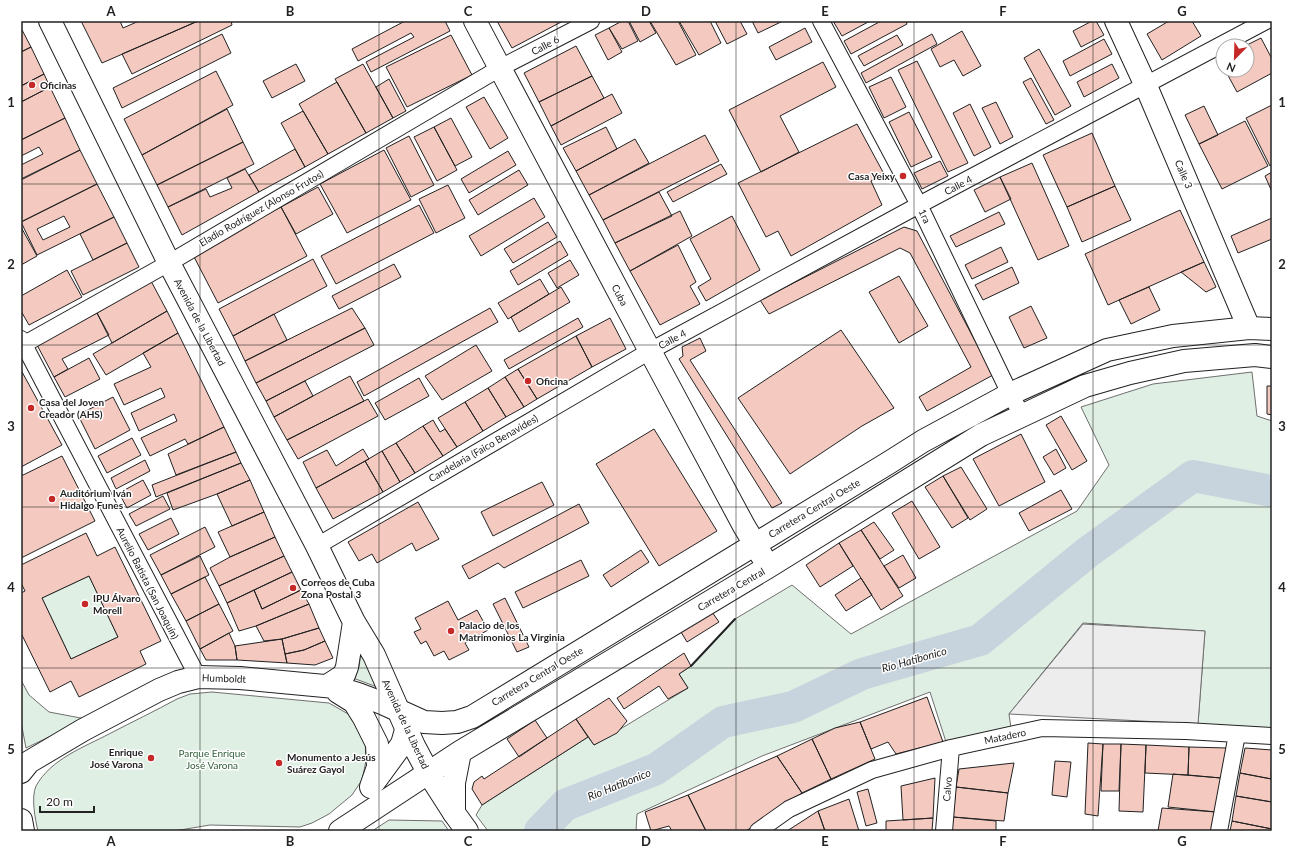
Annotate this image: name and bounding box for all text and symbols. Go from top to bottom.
text: A [105,3,116,19]
text: B [286,3,295,19]
text: C [464,3,473,19]
text: D [641,3,651,19]
text: E [821,3,829,19]
text: F [999,3,1007,19]
text: G [1177,3,1187,19]
street label: Calle 6 [529,33,561,57]
north arrow [1215,38,1255,78]
text: N [1224,60,1237,75]
place label: Oficinas [40,79,77,91]
marker: Oficinas [27,80,37,90]
text: 1 [7,94,15,110]
text: 1 [1278,94,1286,110]
street label: Calle 3 [1173,158,1195,190]
street label: Eladio Rodríguez (Alonso Frutos) [197,167,326,249]
place label: Casa Yeixy [848,170,896,182]
marker: Casa Yeixy [898,171,908,181]
street label: Calle 4 [942,173,974,197]
street label: 1ra [916,207,934,225]
text: 2 [7,256,15,272]
text: 2 [1278,256,1286,272]
street label: Avenida de la Libertad [172,276,228,368]
street label: Cuba [609,282,631,308]
street label: Calle 4 [656,327,688,351]
place label: Oficina [536,375,568,387]
marker: Oficina [523,376,533,386]
place label: Casa del Joven Creador (AHS) [39,396,104,420]
marker: Casa del Joven Creador (AHS) [26,403,36,413]
street label: Candelaria (Faico Benavides) [426,412,540,484]
text: 3 [7,418,15,434]
text: 3 [1278,418,1286,434]
street label: Carretera Central Oeste [766,476,862,540]
place label: Auditórium Iván Hidalgo Funes [59,487,132,511]
marker: Auditórium Iván Hidalgo Funes [47,494,57,504]
street label: Aurelio Batista (San Joaquín) [115,525,182,641]
street label: Carretera Central [695,565,767,613]
place label: Correos de Cuba Zona Postal 3 [301,576,375,600]
text: 4 [7,579,15,595]
text: 4 [1278,579,1286,595]
marker: Correos de Cuba Zona Postal 3 [288,583,298,593]
place label: IPU Álvaro Morell [93,592,141,616]
marker: IPU Álvaro Morell [80,599,90,609]
place label: Palacio de los Matrimonios La Virginia [459,619,565,643]
marker: Palacio de los Matrimonios La Virginia [446,626,456,636]
water label: Río Hatibonico [880,643,948,675]
street label: Carretera Central Oeste [489,644,585,708]
street label: Humboldt [202,671,247,685]
street label: Avenida de la Libertad [380,677,432,771]
street label: Matadero [983,726,1027,746]
text: 5 [7,741,15,757]
text: 5 [1278,741,1286,757]
place label: Enrique José Varona [90,746,144,770]
park label: Parque Enrique José Varona [179,747,246,771]
place label: Monumento a Jesús Suárez Gayol [287,751,376,775]
marker: Enrique José Varona [146,753,156,763]
marker: Monumento a Jesús Suárez Gayol [274,758,284,768]
water label: Río Hatibonico [585,765,653,803]
street label: Calvo [940,776,954,802]
scale bar [40,788,94,814]
text: 20 m [46,794,73,809]
text: A [105,833,116,849]
text: B [286,833,295,849]
text: C [464,833,473,849]
text: D [641,833,651,849]
text: E [821,833,829,849]
text: F [999,833,1007,849]
text: G [1177,833,1187,849]

